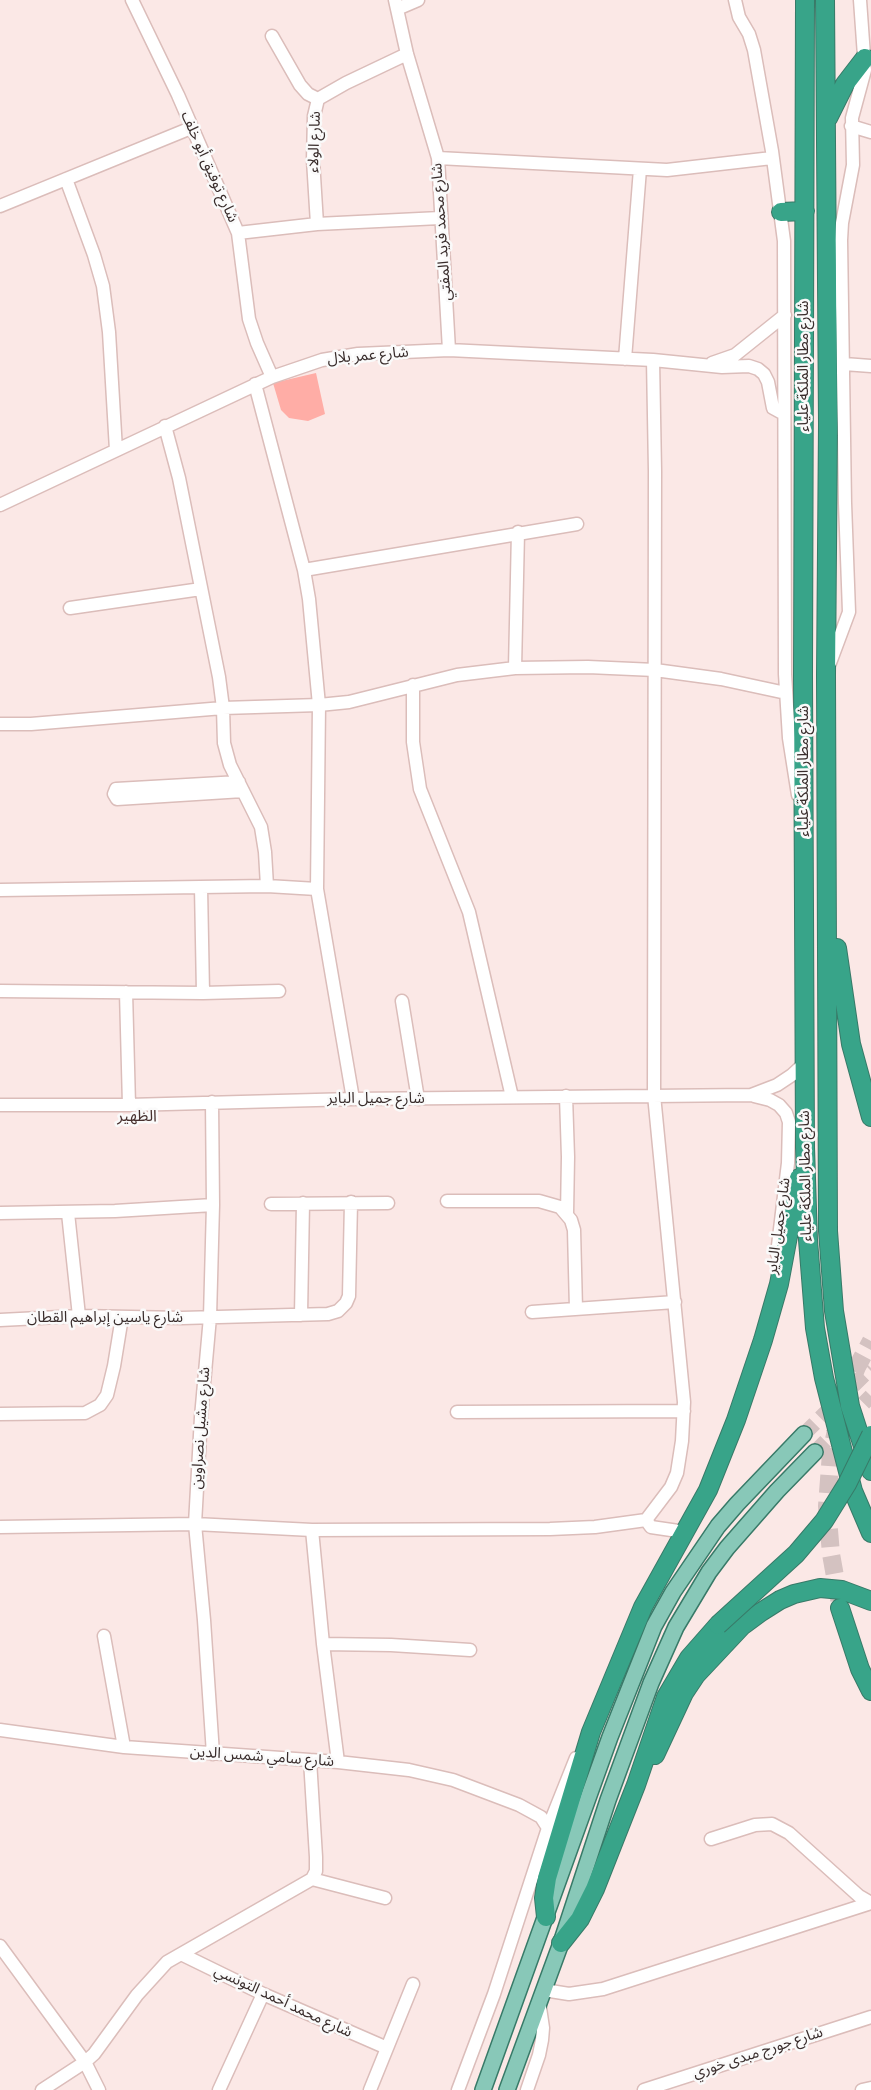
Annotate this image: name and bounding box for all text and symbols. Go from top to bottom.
street label: شارع توفيق أبو خلف [176,109,242,225]
street label: شارع الولاء [305,111,325,173]
street label: شارع محمد فريد المفتي [428,163,456,301]
street label: شارع مطار الملكة علياء [795,300,813,432]
street label: شارع عمر بلال [327,343,409,369]
street label: شارع مطار الملكة علياء [795,705,813,837]
street label: شارع جميل الباير [327,1090,425,1108]
district label: الظهير [117,1107,157,1127]
street label: شارع مطار الملكة علياء [796,1110,816,1242]
street label: شارع جميل الباير [763,1177,795,1275]
street label: شارع ياسين إبراهيم القطان [27,1309,183,1327]
street label: شارع مشيل نصراوين [188,1366,214,1490]
street label: شارع سامي شمس الدين [189,1743,335,1771]
street label: شارع محمد أحمد التونسي [211,1962,355,2042]
street label: شارع جورج مبدى خوري [691,2024,825,2082]

